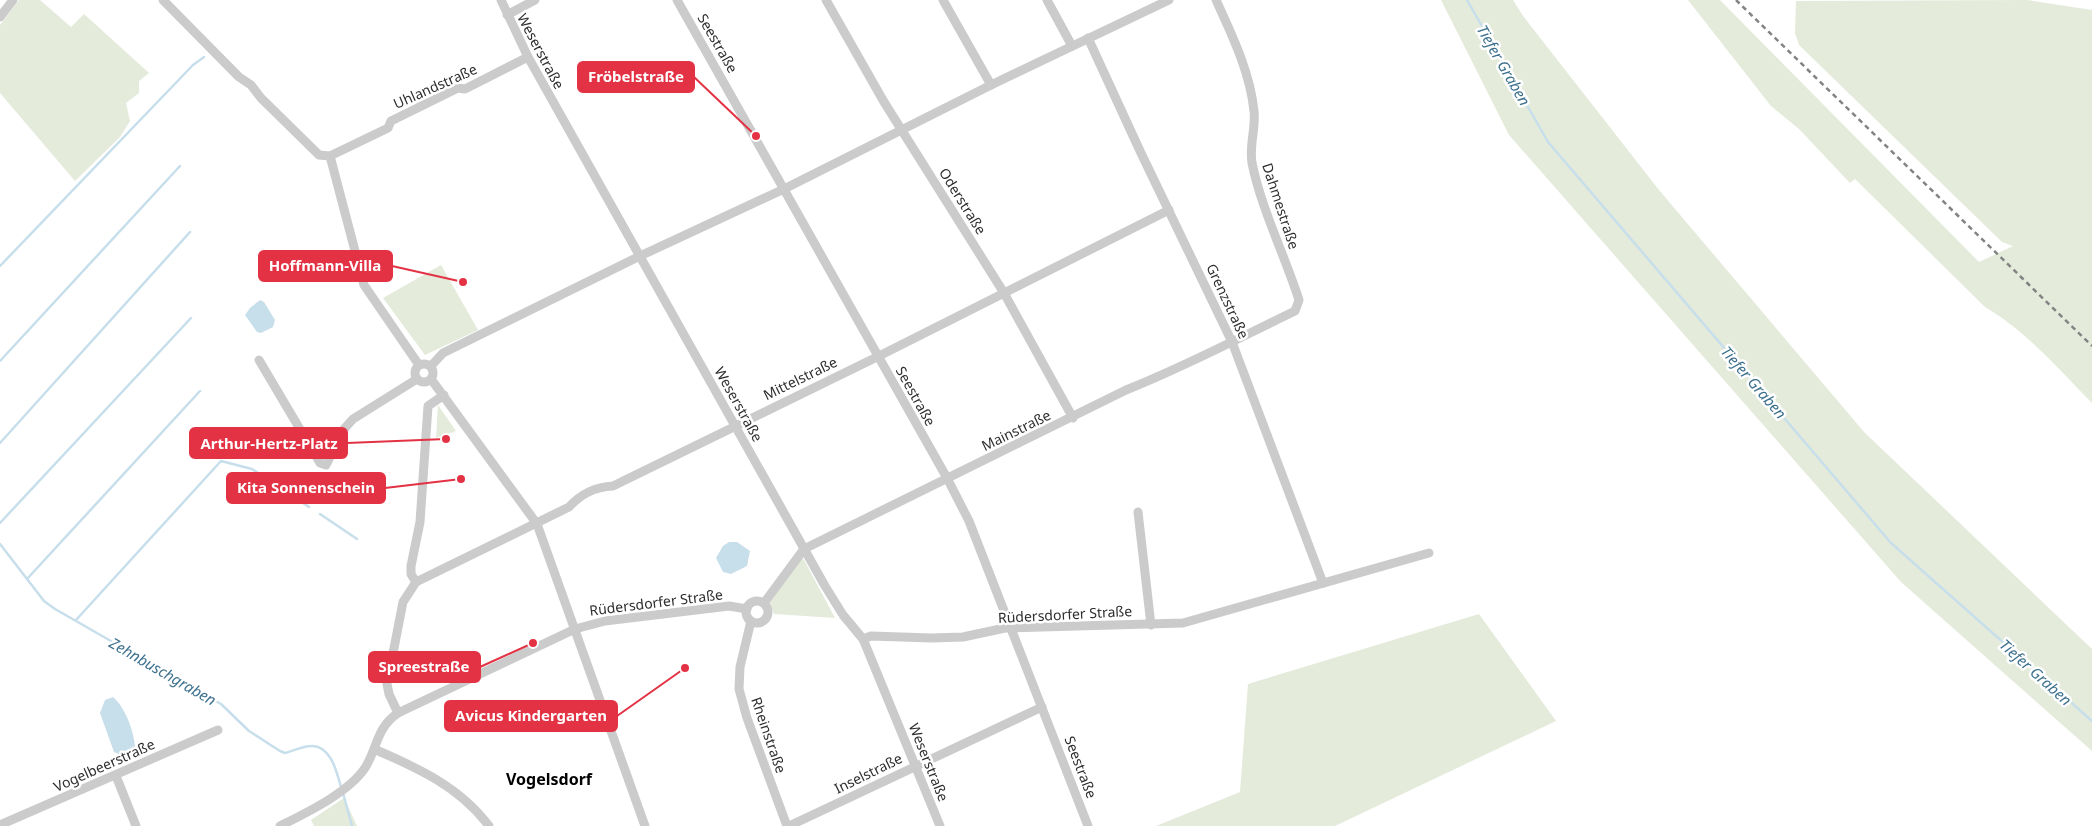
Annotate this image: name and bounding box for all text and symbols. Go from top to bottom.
street label: Weserstraße [513,10,569,92]
street label: Seestraße [693,10,743,76]
water label: Tiefer Graben [1473,21,1535,109]
street label: Uhlandstraße [390,59,480,113]
callout: Fröbelstraße [578,62,694,92]
text: Fröbelstraße [588,66,684,86]
street label: Dahmestraße [1258,160,1304,252]
street label: Oderstraße [935,164,991,238]
callout: Hoffmann-Villa [259,251,392,281]
text: Hoffmann-Villa [269,255,381,275]
street label: Grenzstraße [1202,260,1254,342]
water label: Tiefer Graben [1717,341,1791,423]
street label: Mittelstraße [760,352,840,404]
street label: Weserstraße [711,363,767,445]
street label: Seestraße [892,363,940,429]
street label: Mainstraße [978,405,1054,455]
callout: Arthur-Hertz-Platz [190,428,347,458]
text: Arthur-Hertz-Platz [200,433,338,453]
callout: Kita Sonnenschein [227,473,385,503]
text: Kita Sonnenschein [237,477,375,497]
street label: Rüdersdorfer Straße [588,584,724,620]
street label: Rüdersdorfer Straße [998,601,1133,627]
water label: Zehnbuschgraben [105,632,220,710]
water label: Tiefer Graben [1996,634,2076,710]
callout: Spreestraße [369,652,480,682]
text: Spreestraße [378,656,470,676]
street label: Rheinstraße [747,694,791,776]
callout: Avicus Kindergarten [445,701,617,731]
text: Avicus Kindergarten [455,705,607,725]
street label: Weserstraße [905,720,953,804]
street label: Seestraße [1060,733,1102,801]
street label: Vogelbeerstraße [50,734,158,796]
street label: Inselstraße [831,748,905,798]
district label: Vogelsdorf [506,768,593,790]

